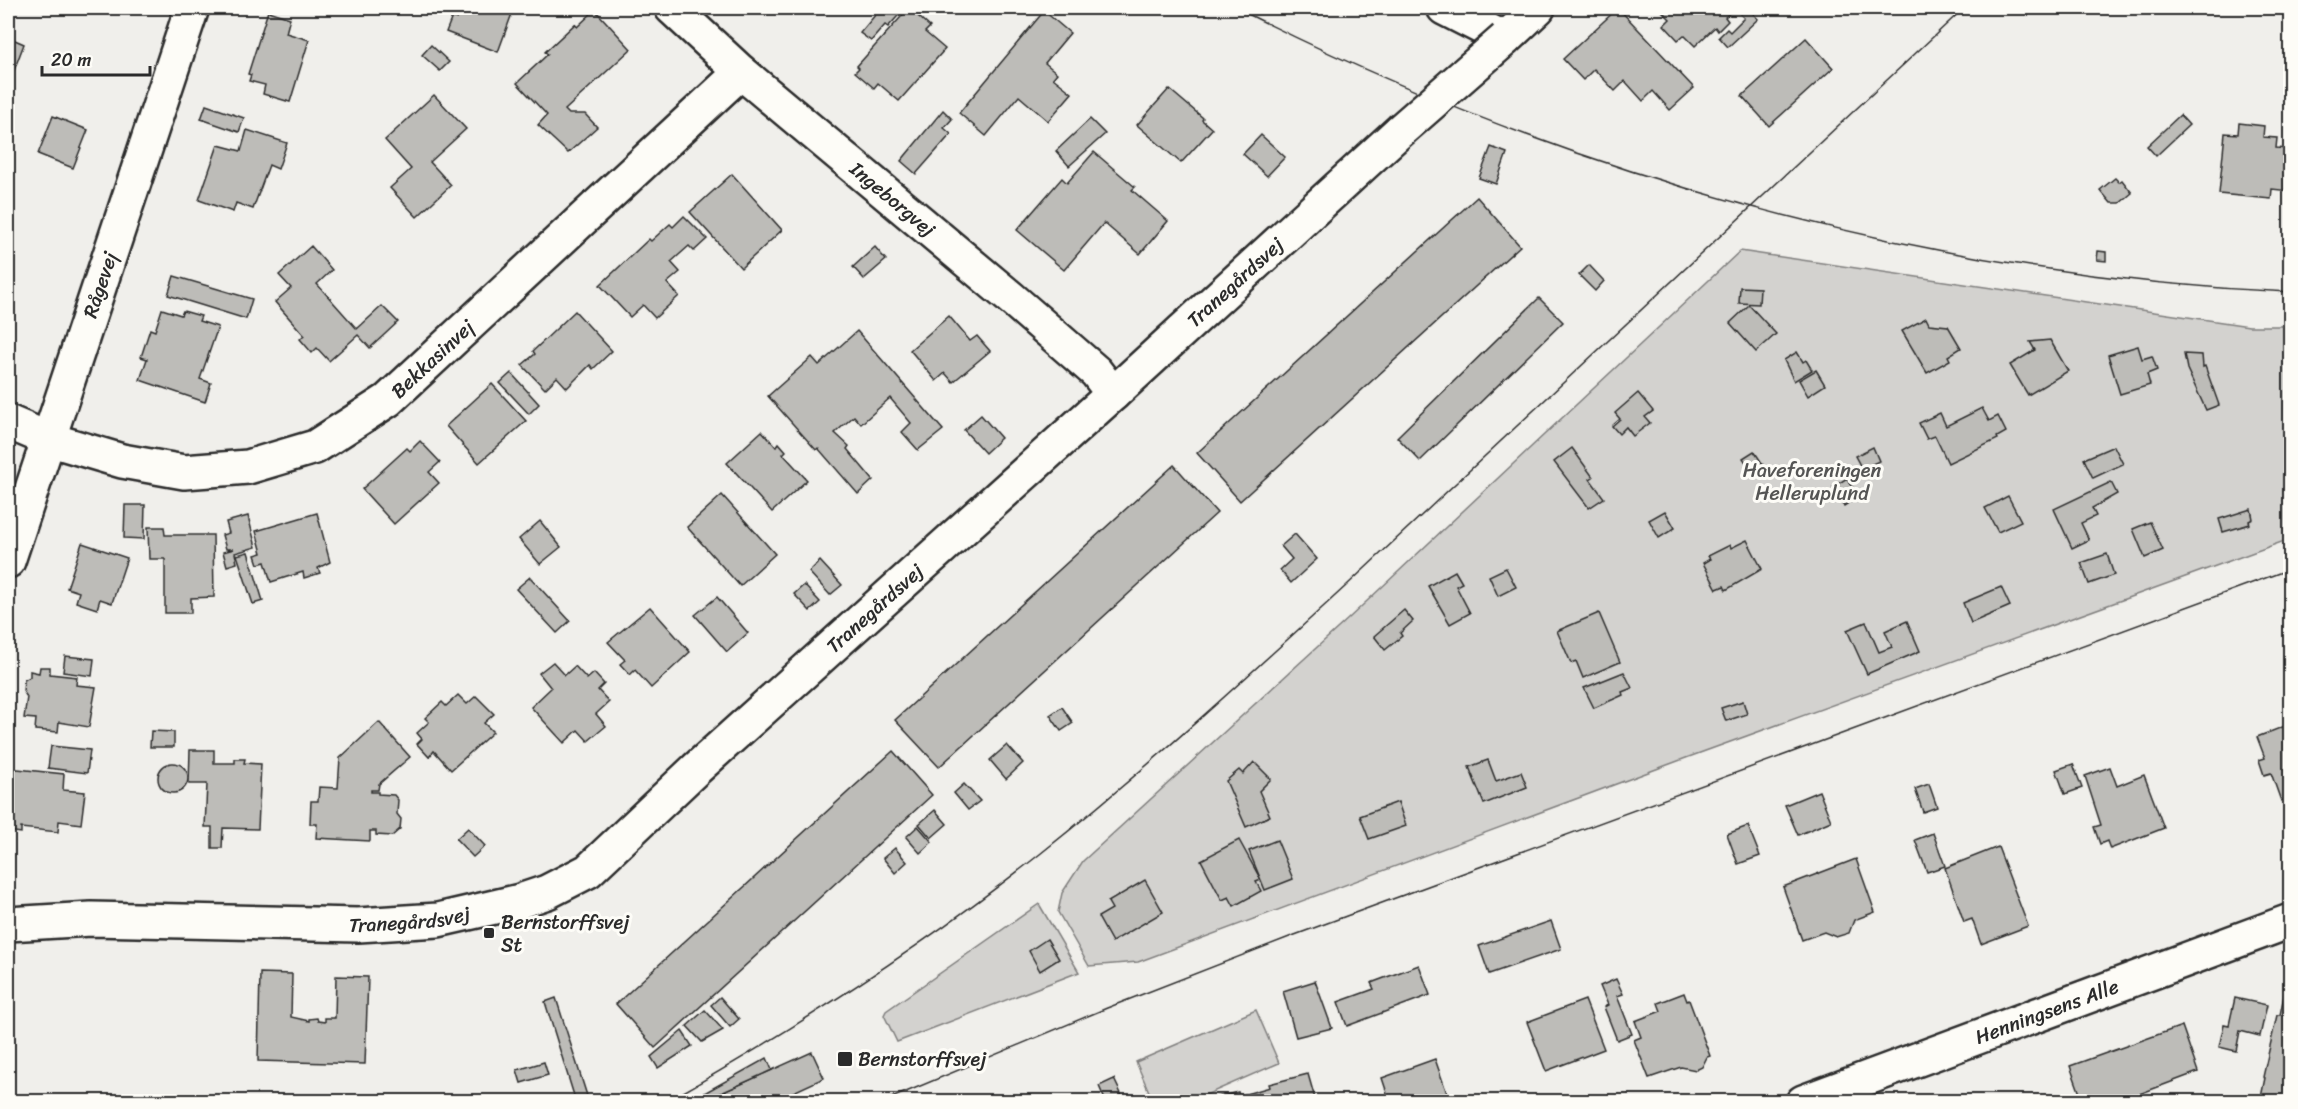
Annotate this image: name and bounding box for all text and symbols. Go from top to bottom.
scale bar [42,39,150,77]
text: 20 m [51,44,91,76]
street label: Ingeborgvej [841,152,944,246]
street label: Tranegårdsvej [1178,228,1292,336]
street label: Rågevej [73,246,128,323]
street label: Bekkasinvej [382,310,483,407]
park label: Haveforeningen Helleruplund [1743,453,1881,511]
street label: Tranegårdsvej [818,554,932,662]
street label: Tranegårdsvej [348,895,474,943]
place label: Bernstorffsvej St [501,905,630,963]
marker: Bernstorffsvej St [482,926,496,940]
street label: Henningsens Alle [1970,969,2124,1054]
place label: Bernstorffsvej [858,1042,987,1077]
marker: Bernstorffsvej [836,1050,854,1068]

